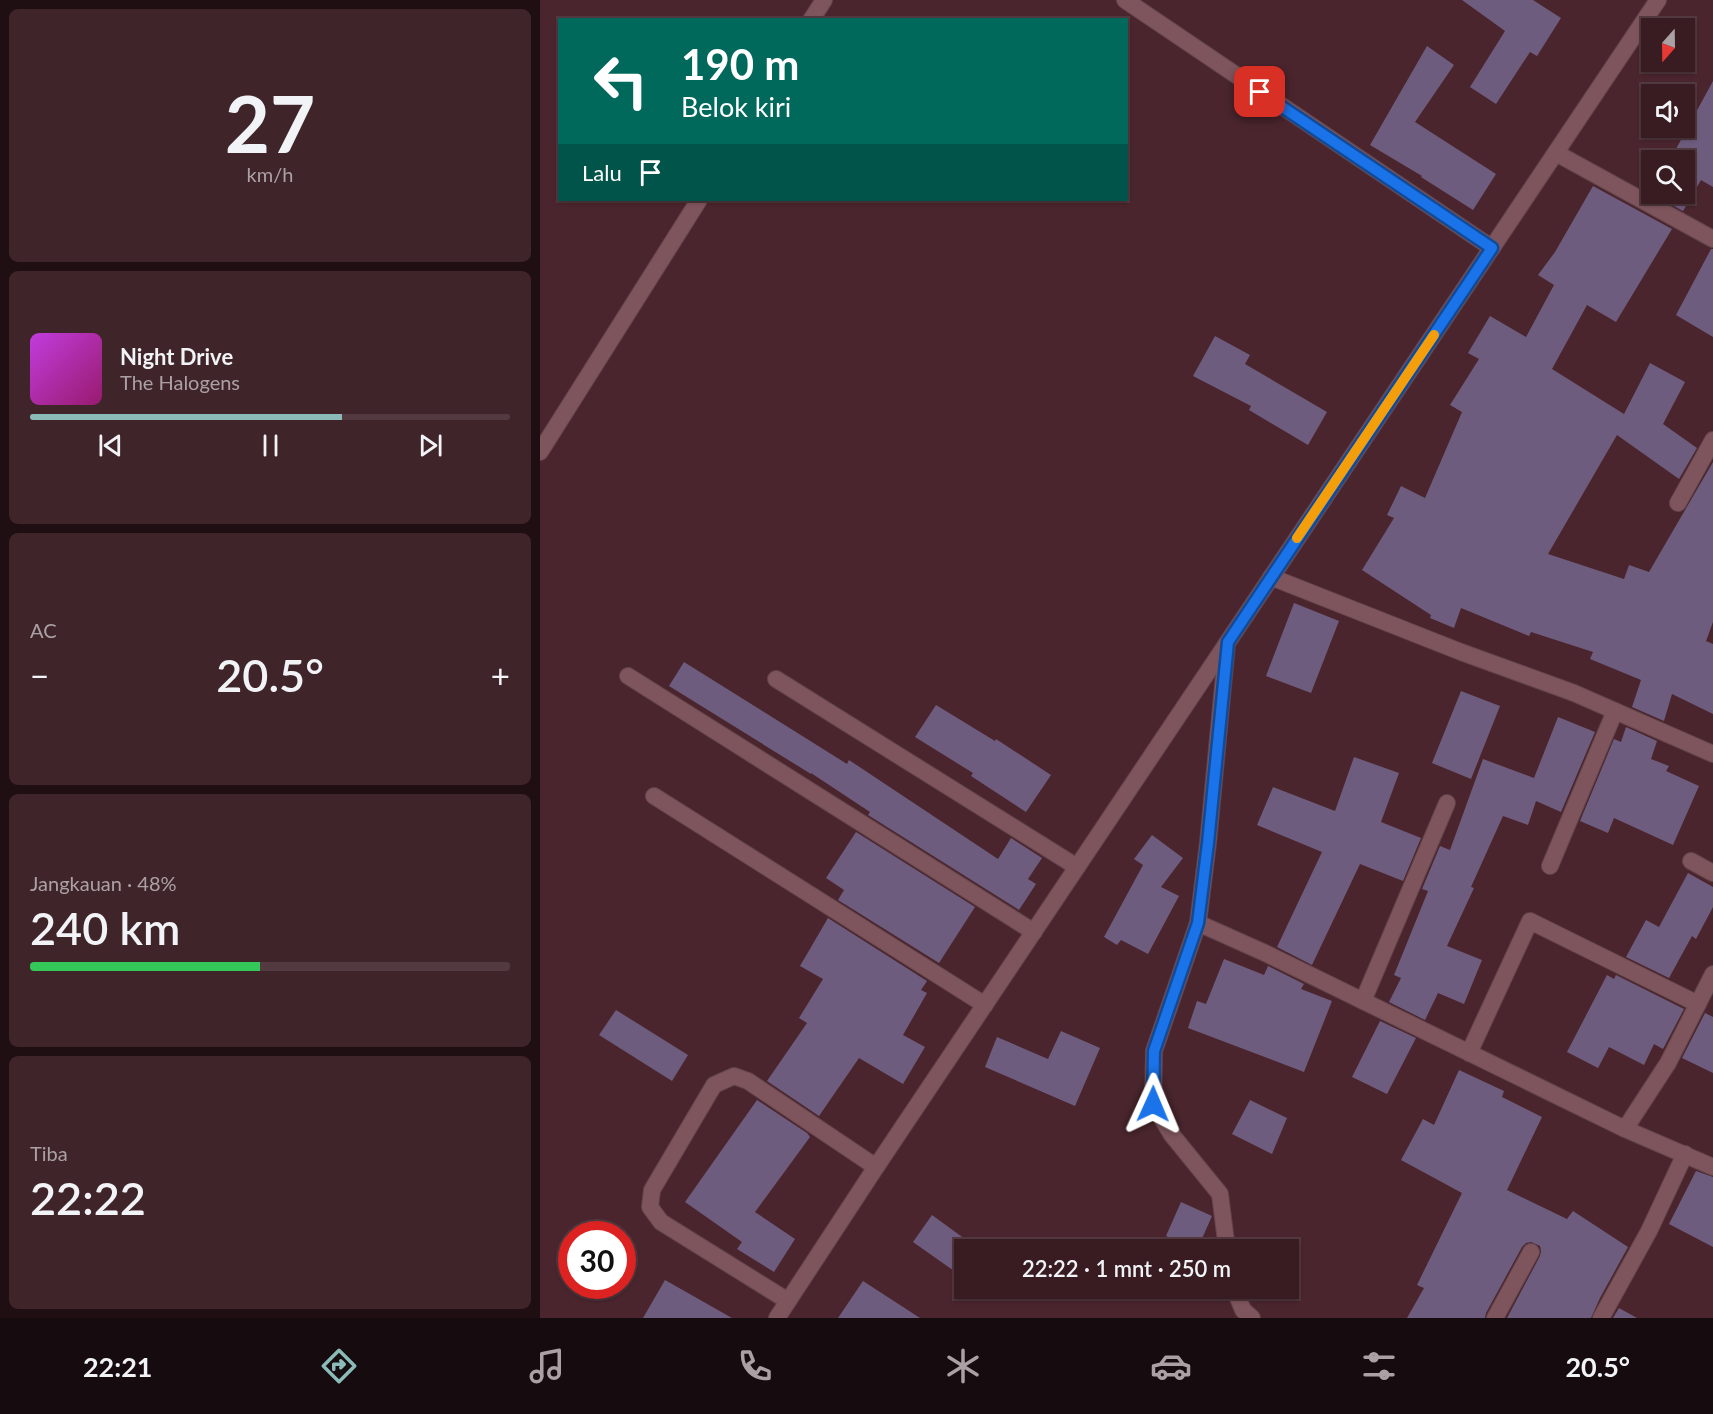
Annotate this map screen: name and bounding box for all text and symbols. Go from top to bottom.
north arrow [1641,18,1695,72]
map controls [1641,18,1695,204]
text: 190 m [681,39,799,89]
icon: left [582,42,660,120]
pin [1234,66,1285,117]
icon: arrive [1243,75,1276,108]
text: 27 [225,76,315,170]
button: sound [1641,84,1695,138]
text: Belok kiri [681,90,791,123]
button: search [1641,150,1695,204]
icon: arrive [634,156,667,189]
text: Lalu [582,159,622,186]
text: km/h [247,162,293,186]
text: Night Drive [120,343,233,370]
text: The Halogens [120,370,240,394]
icon: previous [94,429,127,462]
icon: pause [254,429,287,462]
icon: next [414,429,447,462]
text: AC [30,618,57,642]
text: 20.5° [216,648,324,702]
text: − [30,655,49,695]
text: + [491,655,510,695]
text: Jangkauan · 48% [30,871,177,895]
text: 240 km [30,901,180,955]
position arrow [1121,1072,1185,1136]
text: Tiba [30,1141,68,1165]
text: 22:22 [30,1171,146,1225]
speed limit sign: 30 [558,1221,636,1299]
text: 22:22 · 1 mnt · 250 m [1022,1255,1231,1282]
icon: directions [318,1345,360,1387]
icon: music [526,1345,568,1387]
icon: phone [734,1345,776,1387]
icon: climate [942,1345,984,1387]
icon: car [1150,1345,1192,1387]
icon: filters [1358,1345,1400,1387]
text: 22:21 [83,1350,153,1383]
text: 20.5° [1565,1350,1630,1383]

